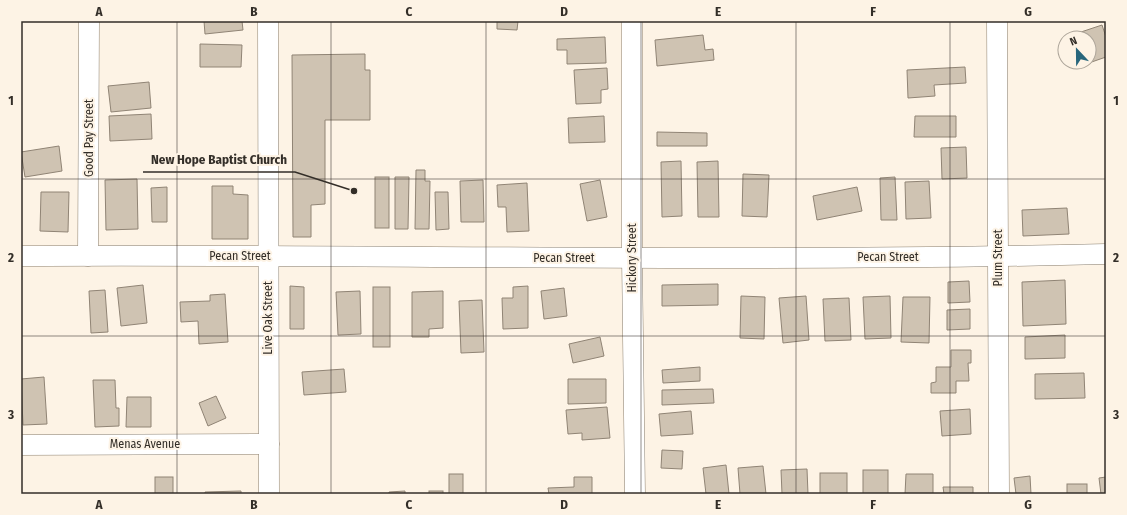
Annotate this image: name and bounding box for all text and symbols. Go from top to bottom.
text: A [94,4,103,19]
text: B [250,4,258,19]
text: C [406,4,413,19]
text: D [560,4,568,19]
text: E [715,4,721,19]
text: F [870,4,876,19]
text: G [1024,4,1032,19]
north arrow [1057,30,1097,70]
text: N [1068,34,1079,48]
text: 1 [8,93,14,108]
text: 1 [1113,93,1119,108]
street label: Good Pay Street [82,99,96,177]
callout: New Hope Baptist Church [143,147,295,172]
text: New Hope Baptist Church [151,152,287,167]
street label: Hickory Street [625,223,639,293]
street label: Plum Street [991,229,1005,287]
street label: Pecan Street [209,249,271,263]
text: 2 [7,250,14,265]
street label: Pecan Street [857,250,919,264]
text: 2 [1112,250,1119,265]
street label: Pecan Street [533,251,595,265]
street label: Live Oak Street [261,281,275,355]
text: 3 [7,407,14,422]
text: 3 [1112,407,1119,422]
street label: Menas Avenue [110,437,180,451]
text: A [94,497,103,512]
text: B [250,497,258,512]
text: C [406,497,413,512]
text: D [560,497,568,512]
text: E [715,497,721,512]
text: F [870,497,876,512]
text: G [1024,497,1032,512]

